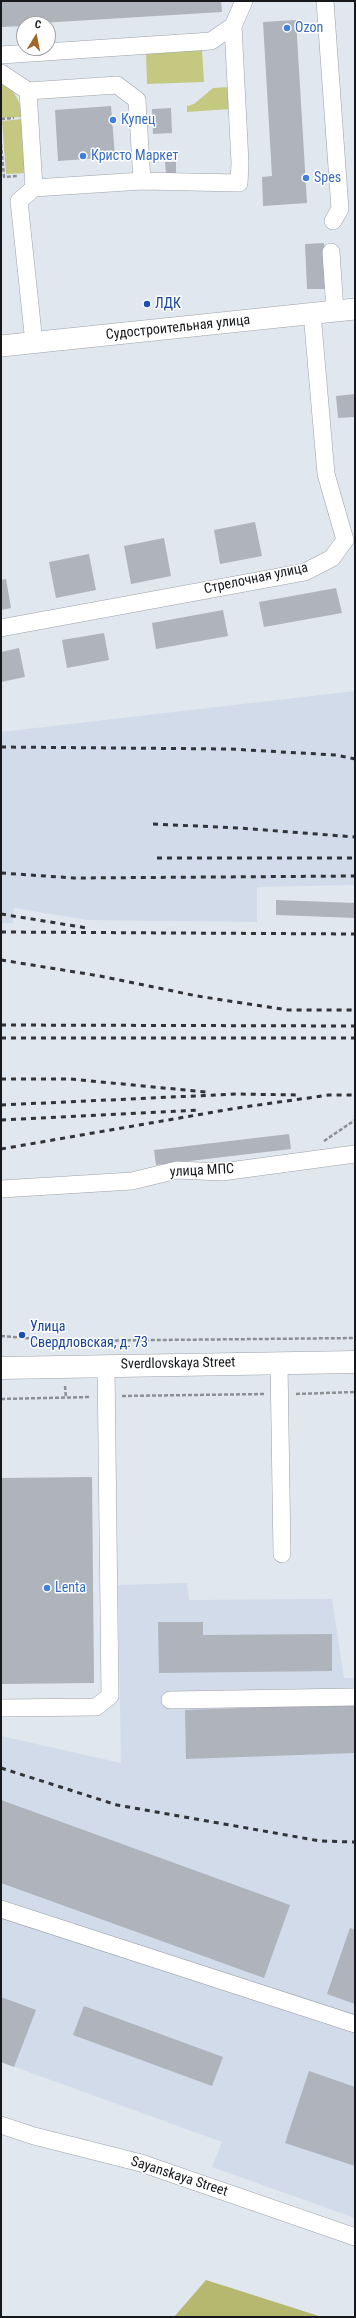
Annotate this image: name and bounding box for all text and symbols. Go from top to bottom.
north arrow [16,16,56,56]
text: С [34,18,42,32]
place label: Ozon [295,20,323,36]
marker: Ozon [282,23,292,33]
place label: Купец [121,112,155,128]
marker: Купец [108,115,118,125]
place label: Кристо Маркет [91,148,178,164]
marker: Кристо Маркет [78,151,88,161]
place label: Spes [314,170,341,186]
marker: Spes [301,173,311,183]
place label: ЛДК [155,296,181,312]
marker: ЛДК [142,299,152,309]
street label: Судостроительная улица [105,312,251,344]
street label: Стрелочная улица [202,560,310,598]
street label: улица МПС [169,1161,235,1181]
place label: Улица Свердловская, д. 73 [30,1319,148,1352]
marker: Улица Свердловская, д. 73 [17,1330,27,1340]
street label: Sverdlovskaya Street [121,1355,235,1373]
place label: Lenta [55,1580,86,1596]
marker: Lenta [42,1583,52,1593]
street label: Sayanskaya Street [128,2153,230,2201]

